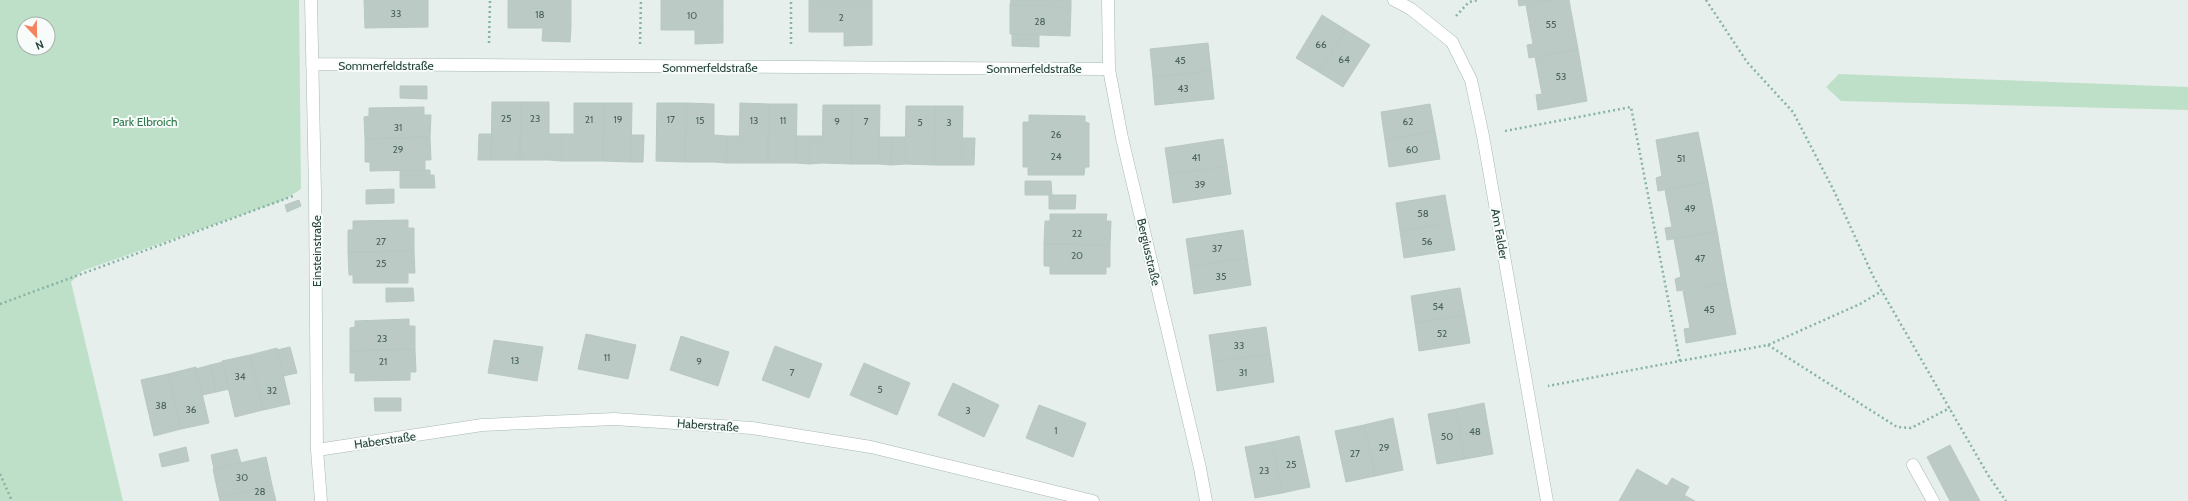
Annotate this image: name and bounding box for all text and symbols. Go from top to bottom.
house number: 33 [391,7,401,20]
house number: 18 [535,8,545,21]
house number: 10 [687,9,697,22]
house number: 2 [838,11,844,24]
house number: 28 [1034,15,1046,28]
north arrow [16,16,56,56]
house number: 55 [1546,18,1556,31]
text: N [34,37,46,53]
house number: 66 [1315,38,1327,51]
house number: 64 [1338,53,1350,66]
house number: 45 [1174,54,1186,67]
street label: Sommerfeldstraße [338,58,434,73]
street label: Sommerfeldstraße [662,60,758,75]
street label: Sommerfeldstraße [986,61,1082,76]
house number: 53 [1556,70,1566,83]
house number: 43 [1177,82,1189,95]
house number: 25 [501,112,511,125]
house number: 23 [530,112,540,125]
house number: 21 [585,113,593,126]
house number: 19 [614,113,623,126]
house number: 17 [667,113,675,126]
park label: Park Elbroich [112,114,178,129]
house number: 15 [696,114,704,127]
house number: 13 [750,114,758,127]
house number: 11 [780,114,786,127]
house number: 9 [834,115,840,128]
house number: 7 [863,115,869,128]
house number: 62 [1403,115,1413,128]
house number: 5 [917,116,923,129]
house number: 3 [946,116,952,129]
house number: 31 [394,121,402,134]
house number: 26 [1051,128,1062,141]
house number: 29 [393,143,404,156]
house number: 60 [1406,143,1418,156]
house number: 24 [1050,150,1062,163]
house number: 41 [1191,151,1201,164]
house number: 51 [1677,152,1685,165]
house number: 39 [1194,178,1206,191]
house number: 49 [1684,202,1696,215]
house number: 58 [1417,207,1429,220]
street label: Am Falder [1488,207,1512,261]
street label: Einsteinstraße [309,215,324,287]
street label: Bergiusstraße [1134,217,1164,287]
house number: 22 [1072,227,1082,240]
house number: 27 [376,235,386,248]
house number: 56 [1421,235,1433,248]
house number: 37 [1212,242,1222,255]
house number: 20 [1071,249,1083,262]
house number: 47 [1695,252,1705,265]
house number: 25 [376,257,386,270]
house number: 35 [1216,270,1226,283]
house number: 54 [1432,300,1444,313]
house number: 45 [1703,303,1715,316]
house number: 52 [1437,327,1447,340]
house number: 23 [377,332,387,345]
house number: 33 [1234,339,1244,352]
house number: 11 [604,351,610,364]
house number: 13 [511,354,519,367]
house number: 21 [379,355,387,368]
house number: 9 [696,355,702,368]
house number: 7 [789,366,795,379]
house number: 31 [1239,366,1247,379]
house number: 34 [234,370,246,383]
house number: 5 [877,383,883,396]
house number: 32 [267,384,277,397]
house number: 38 [155,399,167,412]
house number: 36 [185,403,197,416]
house number: 3 [965,404,971,417]
street label: Haberstraße [676,415,740,435]
house number: 1 [1054,424,1058,437]
house number: 48 [1469,425,1481,438]
street label: Haberstraße [353,428,417,452]
house number: 50 [1441,430,1453,443]
house number: 29 [1379,441,1390,454]
house number: 27 [1350,447,1360,460]
house number: 25 [1286,458,1296,471]
house number: 23 [1259,464,1269,477]
house number: 30 [236,471,248,484]
house number: 28 [254,485,266,498]

